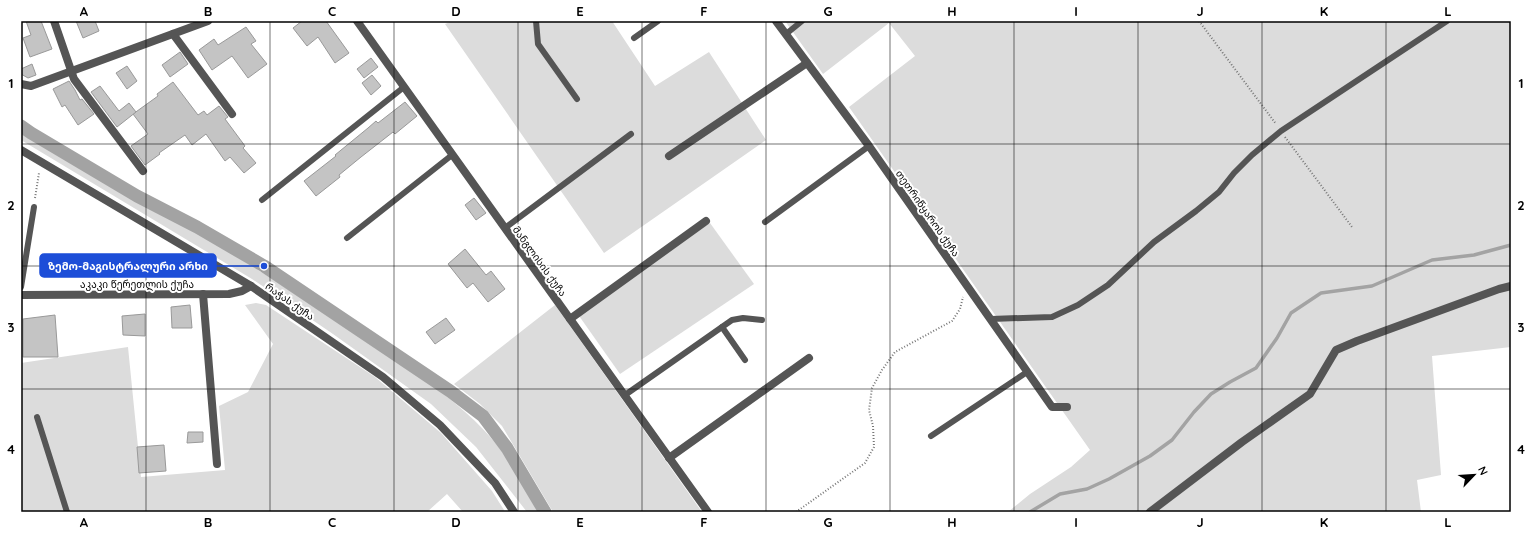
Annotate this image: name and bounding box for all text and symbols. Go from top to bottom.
text: A [80,3,89,19]
text: B [204,3,212,19]
text: C [328,3,336,19]
text: D [451,3,461,19]
text: E [576,3,584,19]
text: F [700,3,708,19]
text: G [823,3,833,19]
text: H [947,3,957,19]
text: I [1074,3,1078,19]
text: J [1196,3,1204,19]
text: K [1320,3,1329,19]
text: L [1444,3,1452,19]
text: 1 [8,75,14,91]
text: 1 [1518,75,1524,91]
street label: თეთრიწყაროს ქუჩა [893,167,962,259]
text: 2 [7,197,15,213]
text: 2 [1517,197,1525,213]
street label: მანგლისის ქუჩა [510,224,569,299]
callout: ზემო-მაგისტრალური არხი [40,254,216,277]
text: ზემო-მაგისტრალური არხი [48,259,208,273]
street label: აკაკი წერეთლის ქუჩა [80,278,194,291]
street label: რაჭას ქუჩა [263,280,317,323]
text: 3 [8,319,15,335]
text: 3 [1518,319,1525,335]
text: 4 [7,441,15,457]
text: 4 [1517,441,1525,457]
north arrow [1454,455,1494,495]
text: N [1475,464,1491,477]
text: A [80,514,89,530]
text: B [204,514,212,530]
text: C [328,514,336,530]
text: D [451,514,461,530]
text: E [576,514,584,530]
text: F [700,514,708,530]
text: G [823,514,833,530]
text: H [947,514,957,530]
text: I [1074,514,1078,530]
text: J [1196,514,1204,530]
text: K [1320,514,1329,530]
text: L [1444,514,1452,530]

